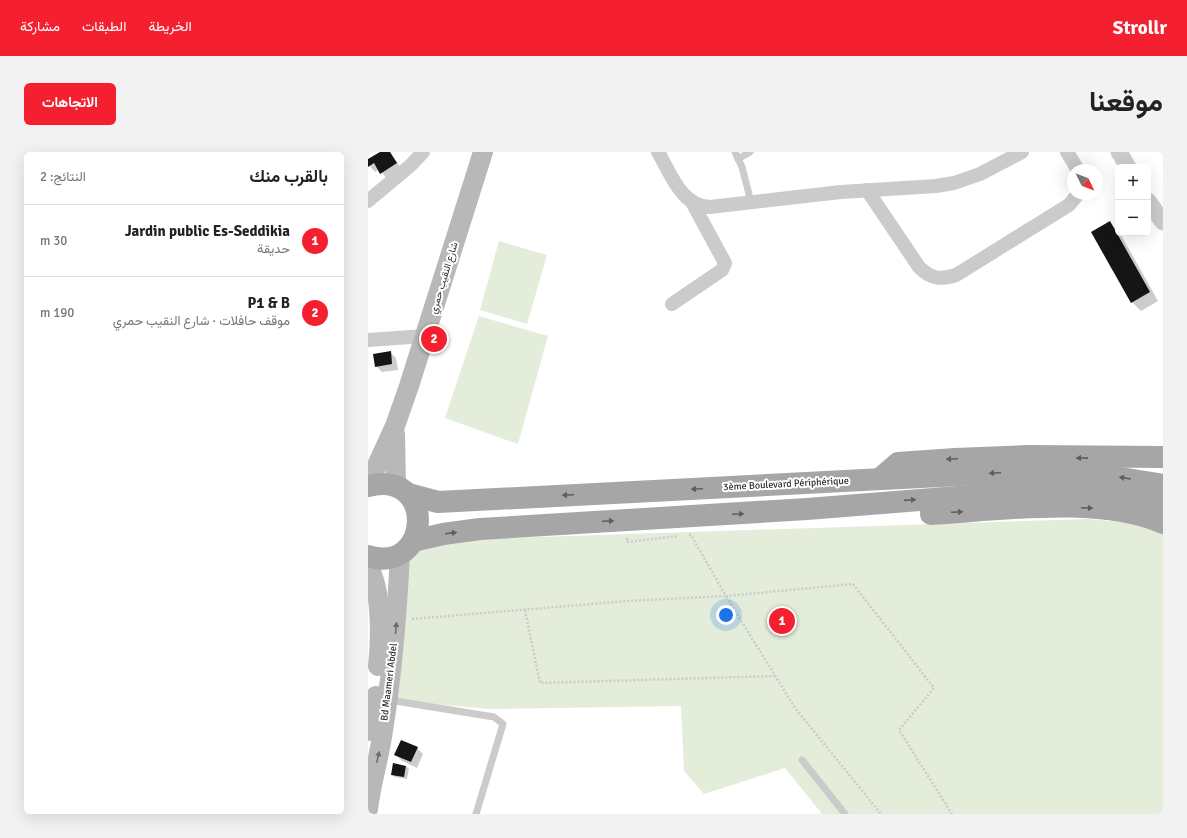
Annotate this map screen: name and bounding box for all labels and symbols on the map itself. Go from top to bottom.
north arrow [1067,164,1103,200]
street label: شارع النقيب حمري [427,241,463,316]
pin: 2 [421,324,447,354]
one-way arrow [1076,454,1088,461]
one-way arrow [946,455,958,462]
one-way arrow [989,470,1001,477]
street label: 3ème Boulevard Périphérique [723,475,849,493]
one-way arrow [1119,475,1131,481]
one-way arrow [690,486,703,492]
one-way arrow [562,492,574,499]
one-way arrow [904,497,916,504]
one-way arrow [1081,504,1093,511]
one-way arrow [951,509,963,516]
one-way arrow [732,510,744,517]
one-way arrow [602,518,614,525]
one-way arrow [445,530,457,536]
your location [716,605,736,625]
pin: 1 [769,606,795,636]
one-way arrow [392,622,399,634]
street label: Bd Maameri Abdel [378,642,400,722]
one-way arrow [375,751,381,763]

